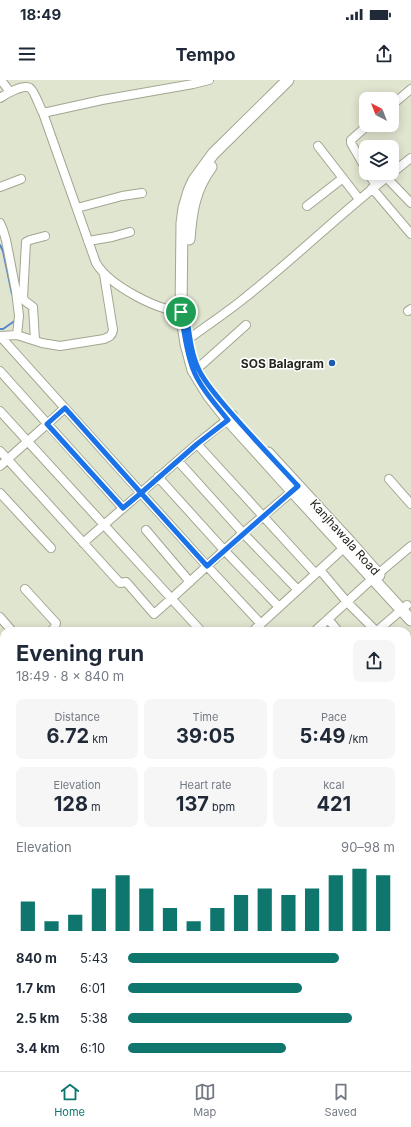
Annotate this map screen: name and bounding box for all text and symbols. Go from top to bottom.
text: 18:49 [20,5,61,24]
icon: menu [16,43,38,65]
icon: share [373,43,395,65]
text: Tempo [175,44,236,65]
north arrow [359,92,399,132]
map controls [359,92,399,180]
button: layers [359,140,399,180]
pin [164,295,198,329]
icon: arrive [170,301,192,323]
place label: SOS Balagram [241,356,324,371]
marker: SOS Balagram [327,358,337,368]
street label: Kanjhawala Road [307,496,383,578]
text: Evening run [16,640,144,666]
button: share [353,640,395,682]
text: 18:49 · 8 × 840 m [16,668,124,684]
text: Distance [54,710,100,724]
text: Time [193,710,218,724]
text: Pace [321,710,347,724]
text: 6.72 [46,724,89,748]
text: 39:05 [176,724,235,748]
text: 5:49 [299,724,345,748]
text: km [89,732,108,746]
text: /km [345,732,368,746]
text: Elevation [54,778,101,792]
text: Heart rate [179,778,232,792]
text: kcal [323,778,344,792]
text: 128 [54,792,88,816]
text: 137 [176,792,209,816]
text: 421 [316,792,351,816]
text: m [88,800,101,814]
text: bpm [209,800,235,814]
text: Elevation [16,839,72,855]
text: 90–98 m [341,839,395,855]
text: 840 m [16,950,57,966]
text: 5:43 [80,950,108,966]
text: 1.7 km [16,980,56,996]
text: 6:01 [80,980,105,996]
text: 2.5 km [16,1010,59,1026]
text: 5:38 [80,1010,108,1026]
text: 3.4 km [16,1040,60,1056]
text: 6:10 [80,1040,105,1056]
tab: Home [54,1081,85,1119]
tab: Map [193,1081,216,1119]
tab: Saved [325,1081,357,1119]

